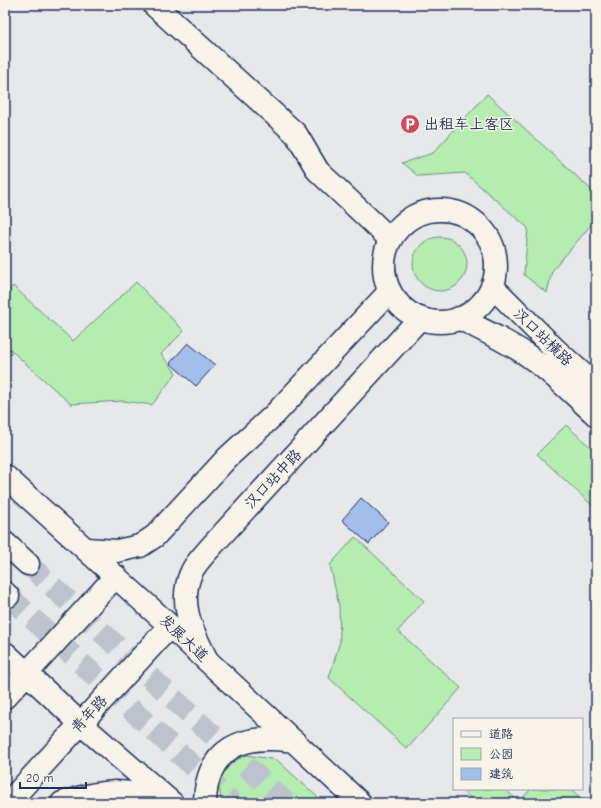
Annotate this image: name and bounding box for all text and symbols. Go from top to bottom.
parking icon: 出租车上客区 [399,113,421,135]
place label: 出租车上客区 [424,115,514,133]
street label: 汉口站横路 [510,304,576,370]
street label: 汉口站中路 [241,445,305,513]
street label: 发展大道 [156,611,212,665]
street label: 青年路 [67,691,111,737]
legend [453,718,583,790]
text: 道路 [489,727,513,741]
text: 公园 [489,747,513,761]
scale bar [20,764,86,790]
text: 建筑 [489,767,513,781]
text: 20 m [26,771,54,785]

